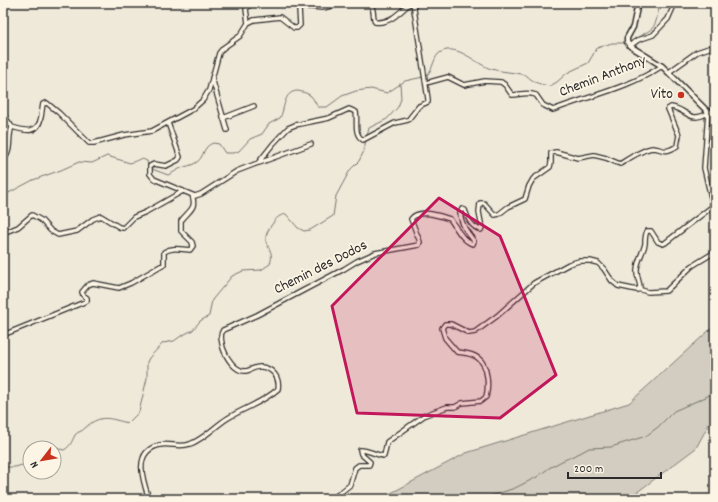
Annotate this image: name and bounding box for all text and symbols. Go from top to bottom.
street label: Chemin Anthony [556,50,651,104]
place label: Vito [651,84,673,106]
marker: Vito [676,90,686,100]
street label: Chemin des Dodos [271,235,371,301]
north arrow [22,440,62,480]
scale bar [568,454,661,480]
text: N [27,457,43,471]
text: 200 m [574,461,603,478]

